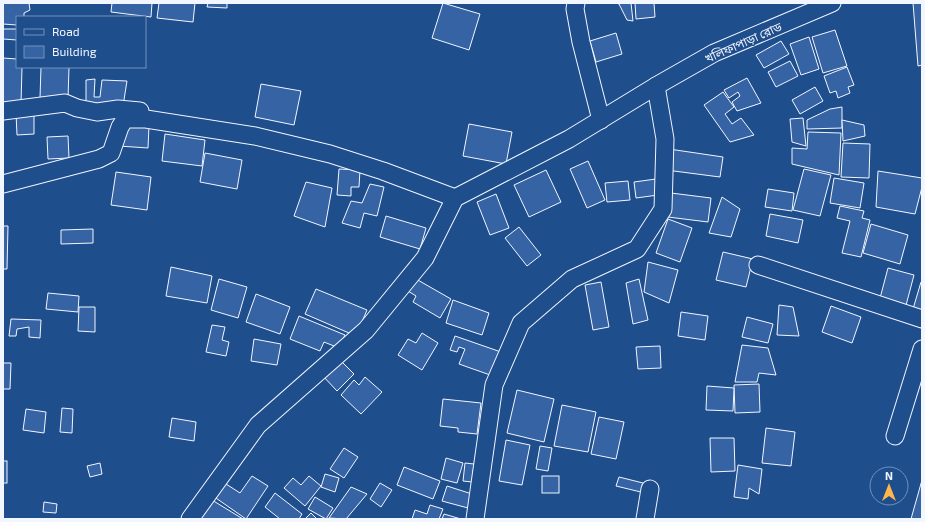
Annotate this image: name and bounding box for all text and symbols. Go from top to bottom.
legend [16,16,146,68]
street label: খলিফাপাড়া রোড [702,19,784,66]
text: Road [52,24,80,38]
text: Building [52,44,97,58]
north arrow [869,466,909,506]
text: N [885,469,893,482]

